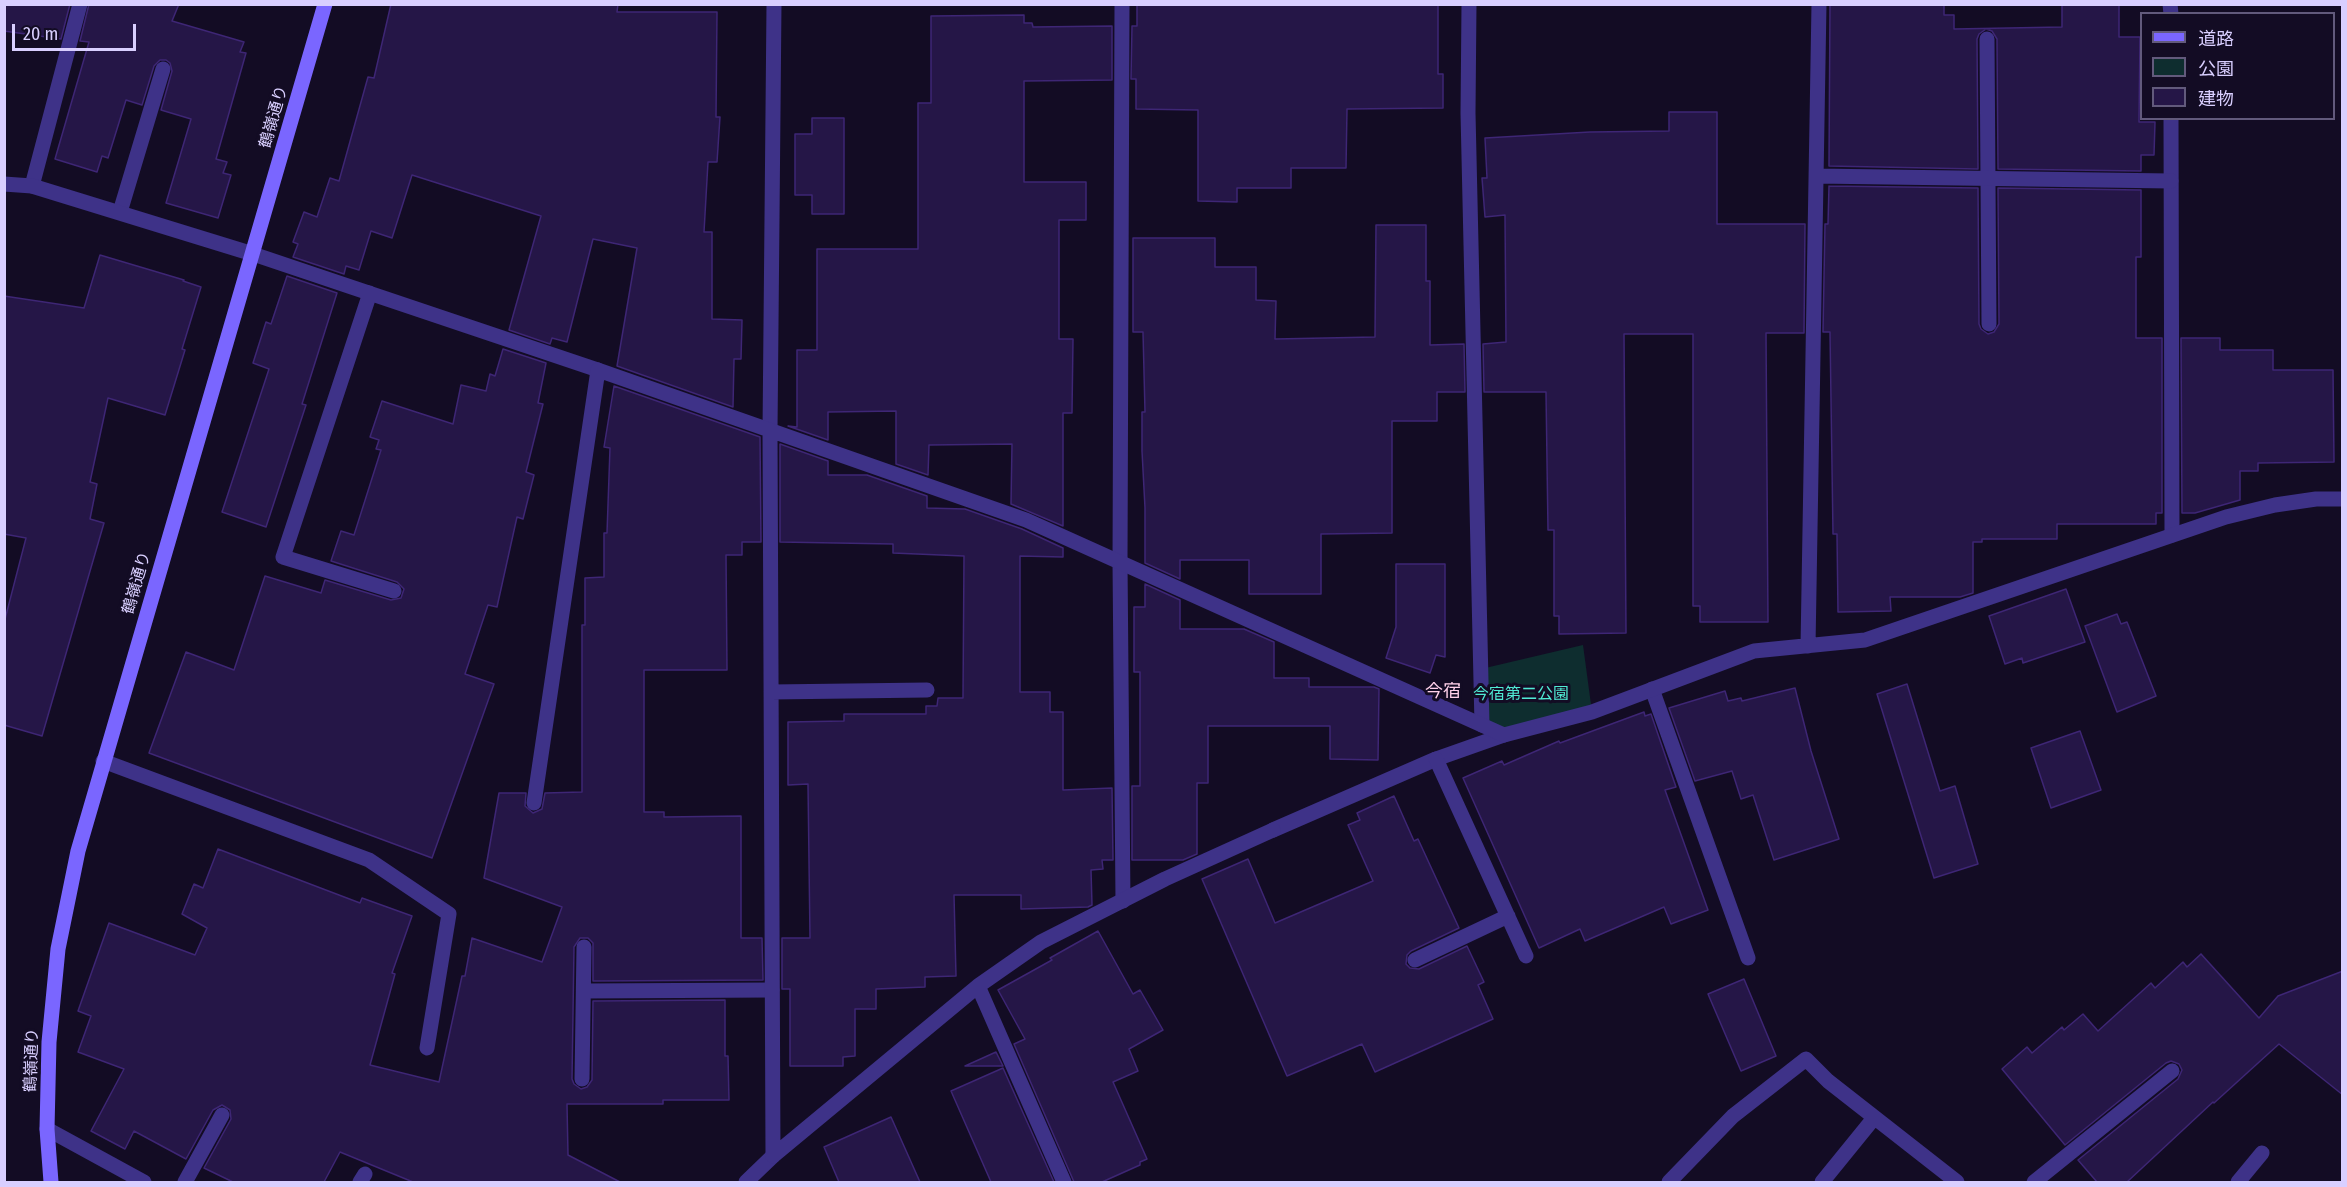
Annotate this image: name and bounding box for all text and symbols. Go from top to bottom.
scale bar [15,12,140,50]
legend [2140,12,2335,120]
text: 20 m [23,23,58,45]
text: 道路 [2198,28,2234,50]
text: 公園 [2198,58,2234,80]
street label: 鶴嶺通り [256,84,292,150]
text: 建物 [2198,88,2234,110]
street label: 鶴嶺通り [119,550,155,616]
district label: 今宿 [1425,681,1461,703]
park label: 今宿第二公園 [1473,685,1569,705]
street label: 鶴嶺通り [21,1028,43,1092]

